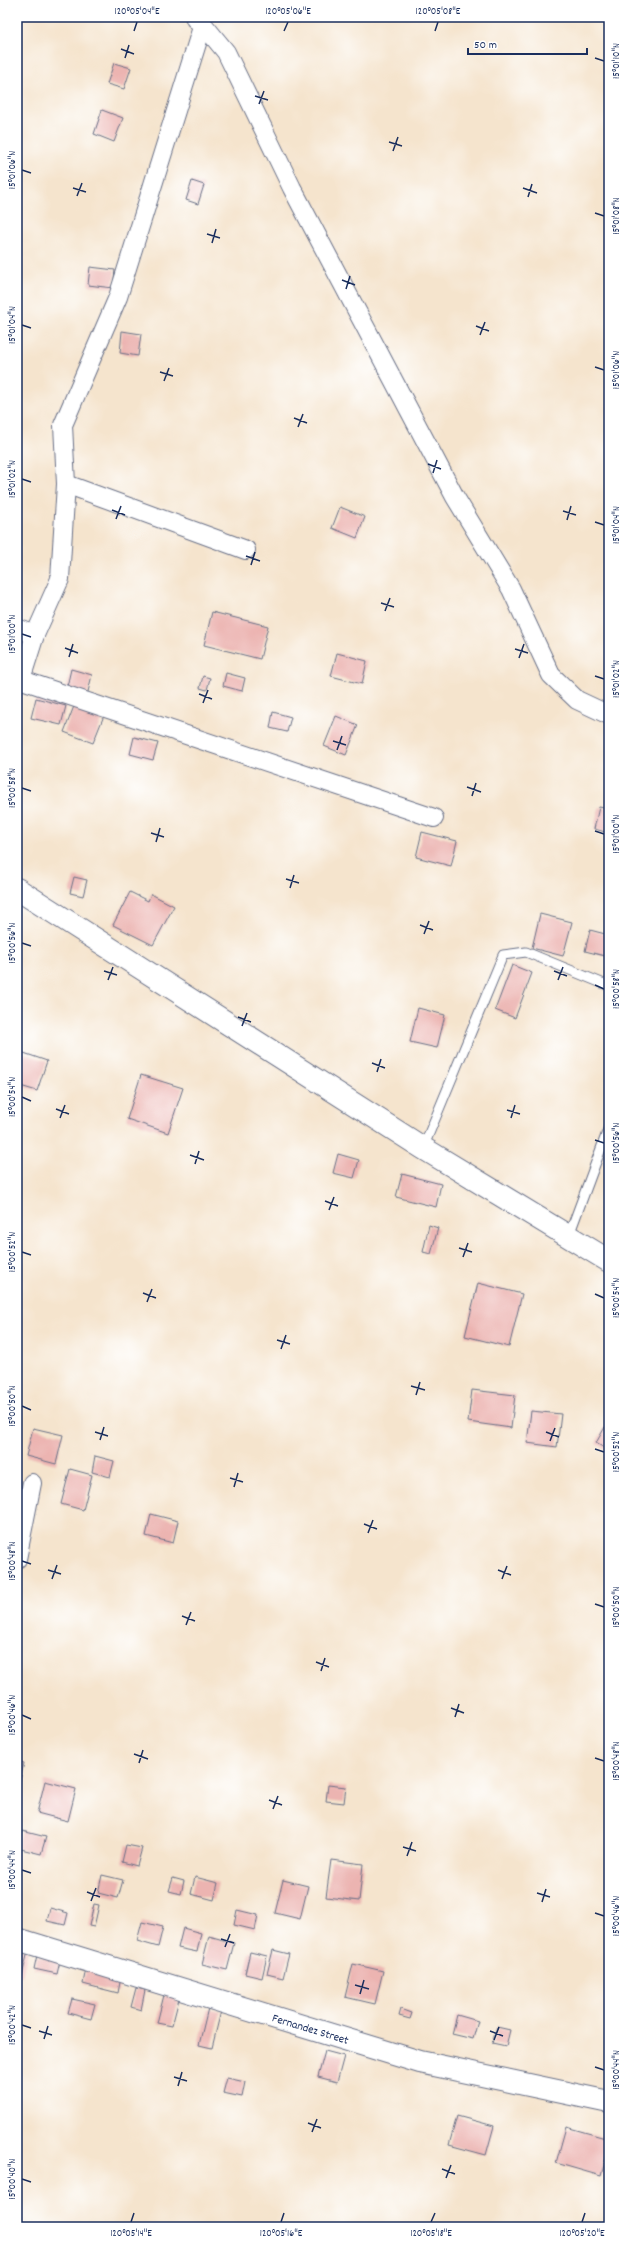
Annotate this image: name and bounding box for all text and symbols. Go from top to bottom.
text: 120°05'04"E [115,5,160,19]
text: 120°05'06"E [265,5,311,19]
text: 120°05'08"E [416,5,461,19]
scale bar [468,30,587,56]
text: 50 m [474,37,497,54]
text: 15°01'10"N [610,43,624,79]
text: 15°01'06"N [6,151,20,189]
text: 15°01'08"N [610,197,624,235]
text: 15°01'04"N [6,306,20,344]
text: 15°01'06"N [610,351,624,389]
text: 15°01'02"N [6,460,20,498]
text: 15°01'04"N [610,506,624,544]
text: 15°01'00"N [6,614,20,654]
text: 15°01'02"N [610,660,624,698]
text: 15°00'58"N [6,768,20,808]
text: 15°01'00"N [610,814,624,854]
text: 15°00'56"N [6,922,20,963]
text: 15°00'58"N [610,969,624,1009]
text: 15°00'54"N [6,1077,20,1117]
text: 15°00'56"N [610,1122,624,1163]
text: 15°00'52"N [6,1232,20,1272]
text: 15°00'54"N [610,1278,624,1318]
text: 15°00'50"N [6,1385,20,1427]
text: 15°00'52"N [610,1432,624,1472]
text: 15°00'48"N [6,1541,20,1581]
text: 15°00'50"N [610,1586,624,1628]
text: 15°00'46"N [6,1695,20,1735]
text: 15°00'48"N [610,1741,624,1781]
text: 15°00'44"N [6,1850,20,1890]
text: 15°00'46"N [610,1896,624,1936]
text: 15°00'42"N [6,2005,20,2045]
street label: Fernandez Street [270,2010,351,2050]
text: 15°00'44"N [610,2050,624,2090]
text: 15°00'40"N [6,2158,20,2200]
text: 120°05'14"E [110,2227,152,2241]
text: 120°05'16"E [260,2227,303,2241]
text: 120°05'18"E [410,2227,452,2241]
text: 120°05'20"E [559,2227,605,2241]

